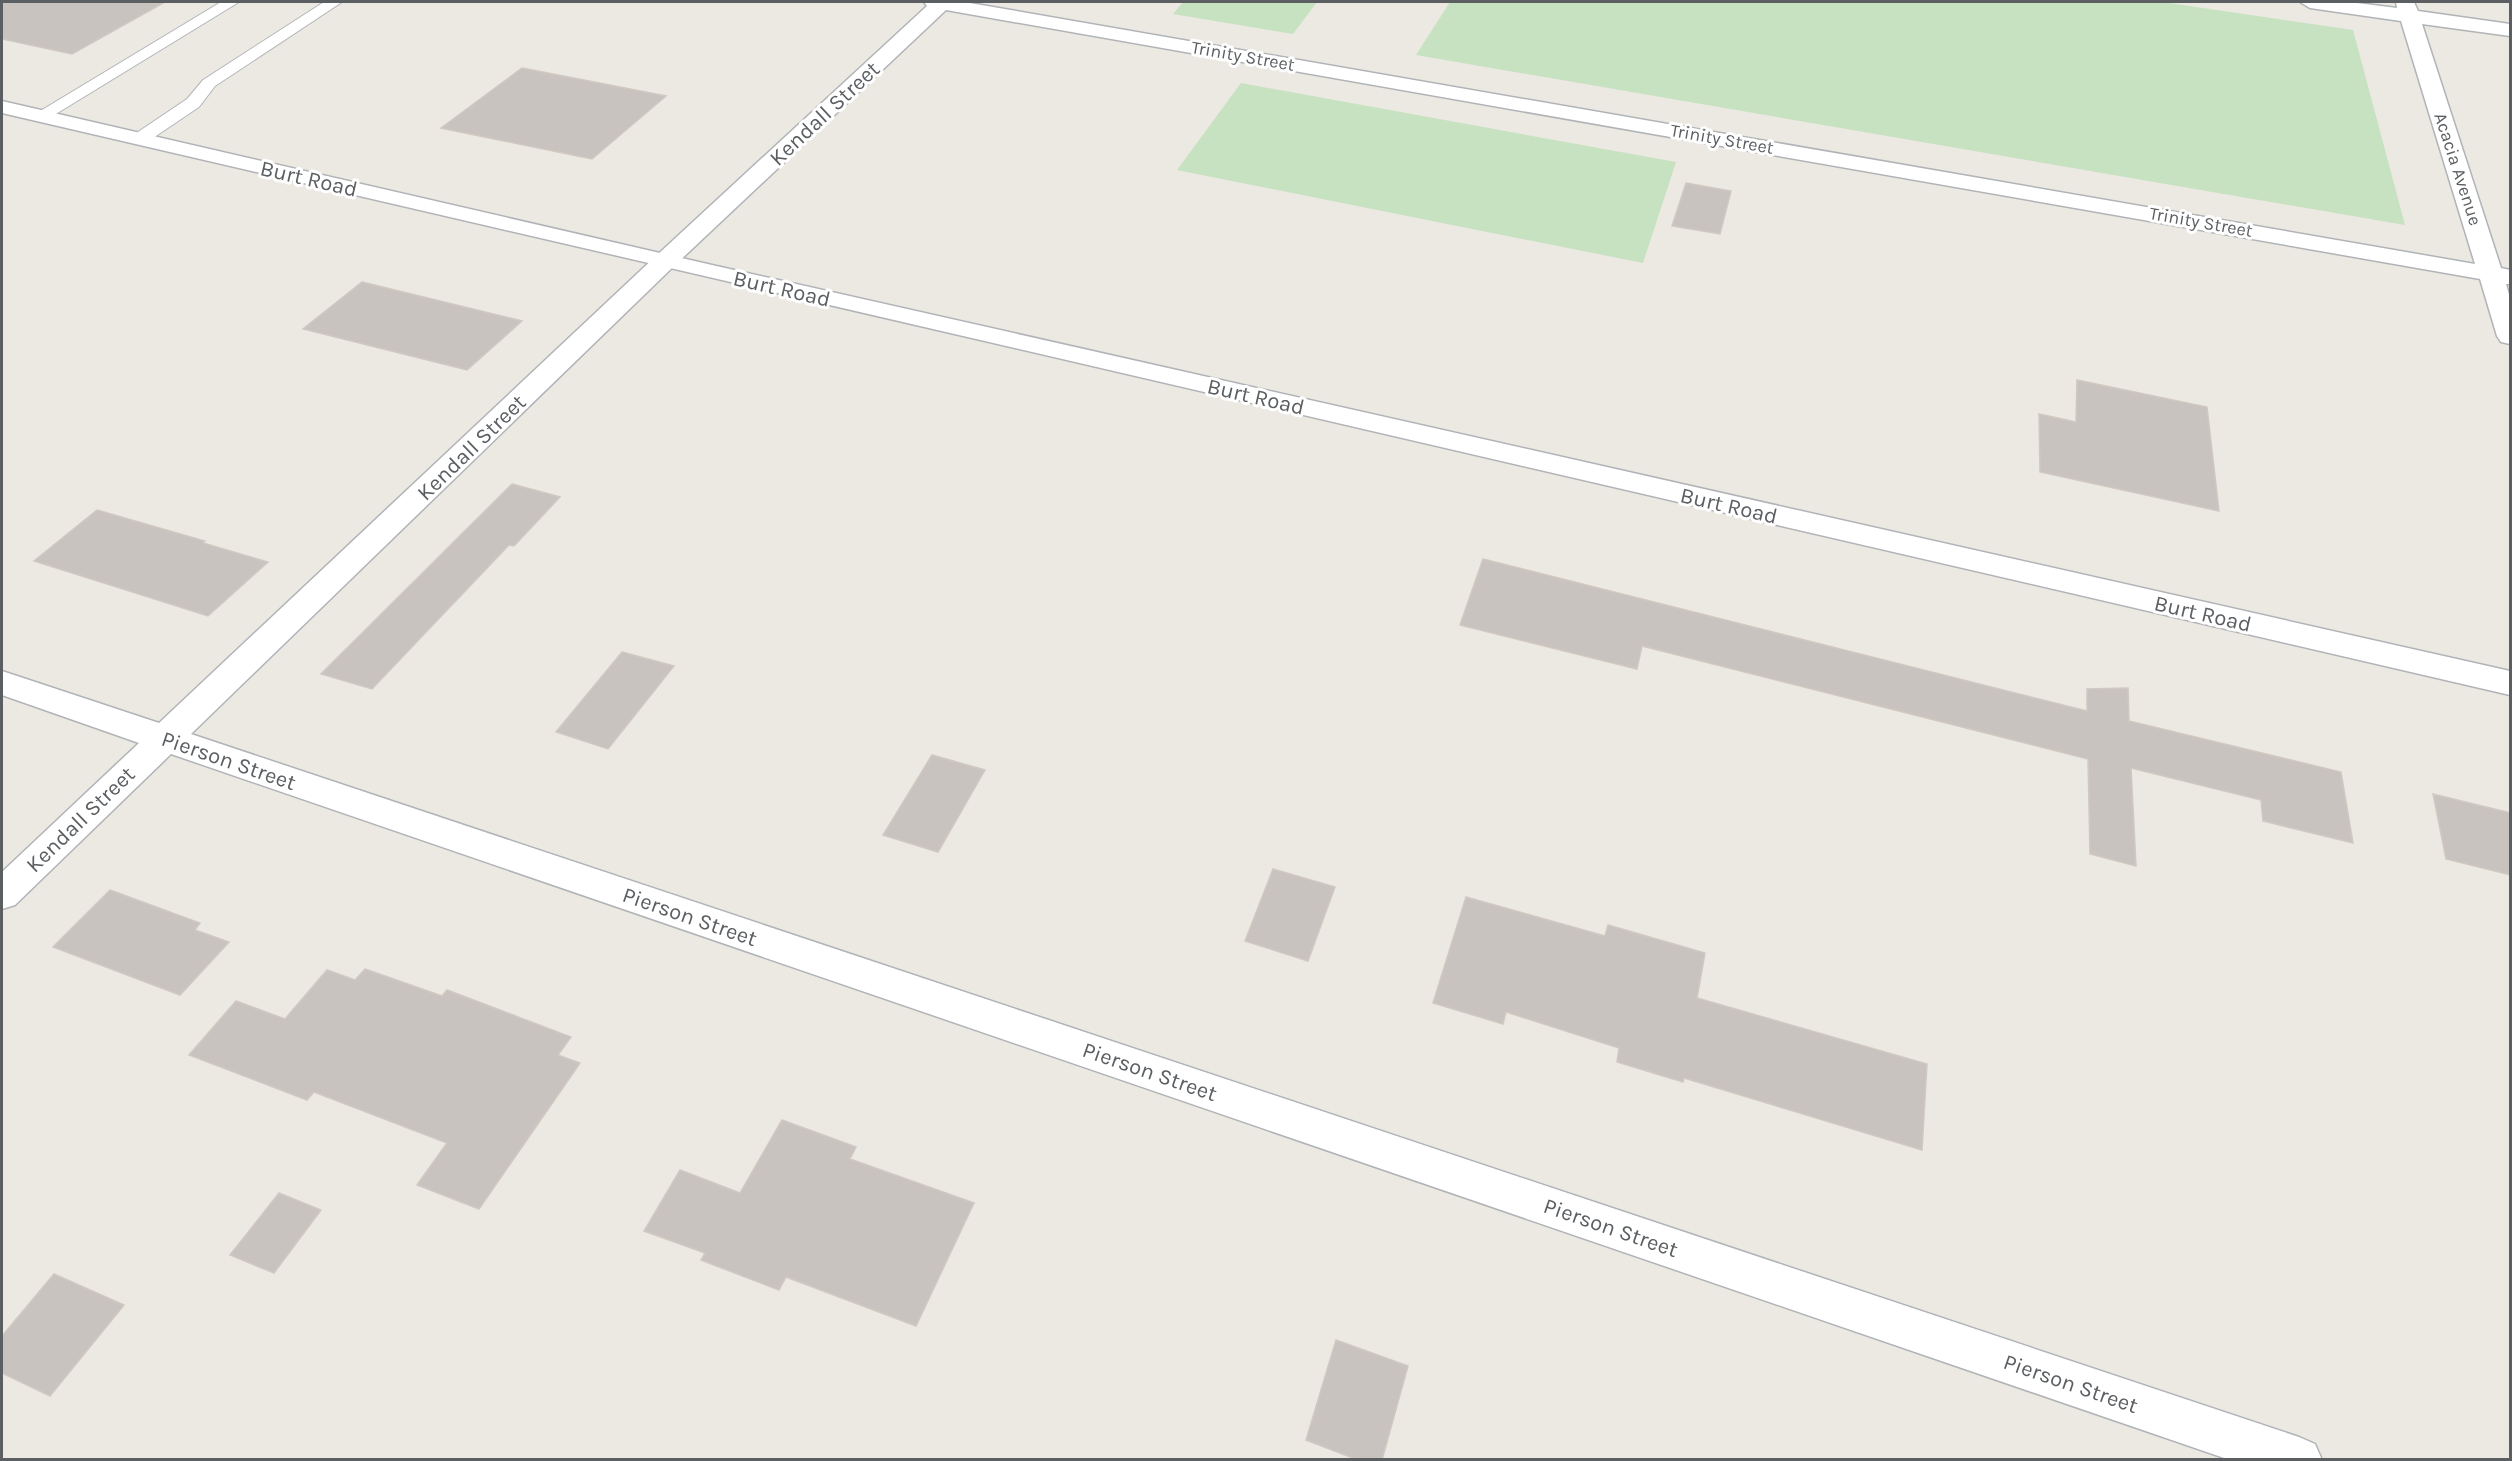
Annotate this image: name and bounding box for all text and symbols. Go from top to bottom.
street label: Trinity Street [1190,36,1297,76]
street label: Kendall Street [764,56,885,171]
street label: Acacia Avenue [2429,110,2487,228]
street label: Trinity Street [1669,119,1776,159]
street label: Burt Road [258,155,360,203]
street label: Trinity Street [2148,202,2255,242]
street label: Burt Road [731,265,833,313]
street label: Burt Road [1205,373,1307,421]
street label: Kendall Street [412,389,531,506]
street label: Burt Road [1678,482,1780,530]
street label: Burt Road [2152,590,2254,638]
street label: Pierson Street [158,726,299,796]
street label: Kendall Street [21,761,140,878]
street label: Pierson Street [619,882,760,952]
street label: Pierson Street [1079,1037,1220,1107]
street label: Pierson Street [1540,1193,1681,1263]
street label: Pierson Street [2000,1349,2141,1419]

